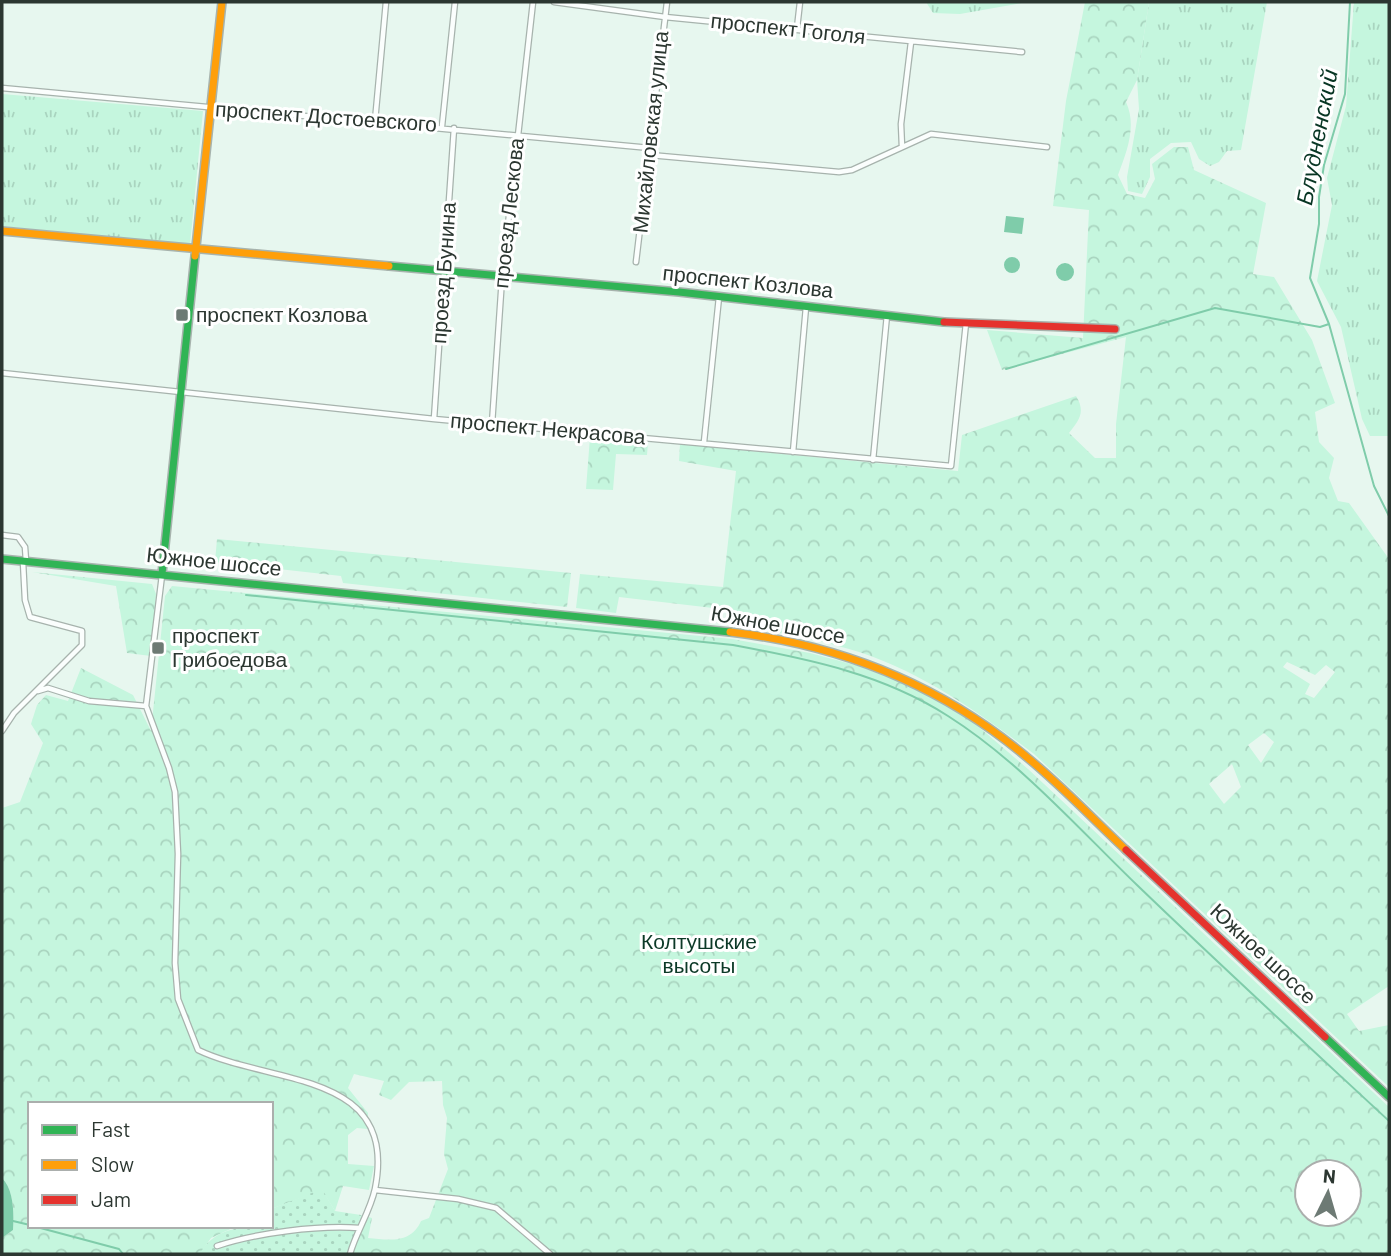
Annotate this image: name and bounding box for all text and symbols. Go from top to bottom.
street label: проспект Гоголя [710,7,867,48]
street label: Михайловская улица [626,29,673,234]
water label: Блудненский [1289,66,1343,207]
street label: проспект Достоевского [214,95,438,136]
street label: проезд Лескова [487,136,528,289]
street label: проезд Бунина [425,201,460,345]
street label: проспект Козлова [662,259,835,302]
place label: проспект Козлова [196,301,368,326]
marker: проспект Козлова [174,307,190,323]
street label: проспект Некрасова [449,407,647,449]
street label: Южное шоссе [145,541,283,580]
street label: Южное шоссе [709,599,847,648]
place label: проспект Грибоедова [172,622,287,671]
marker: проспект Грибоедова [150,640,166,656]
street label: Южное шоссе [1206,898,1322,1008]
park label: Колтушские высоты [641,928,757,977]
legend [28,1102,273,1228]
text: Fast [91,1116,131,1141]
text: Slow [91,1151,134,1176]
north arrow [1293,1158,1363,1228]
text: N [1322,1164,1337,1188]
text: Jam [91,1186,131,1211]

